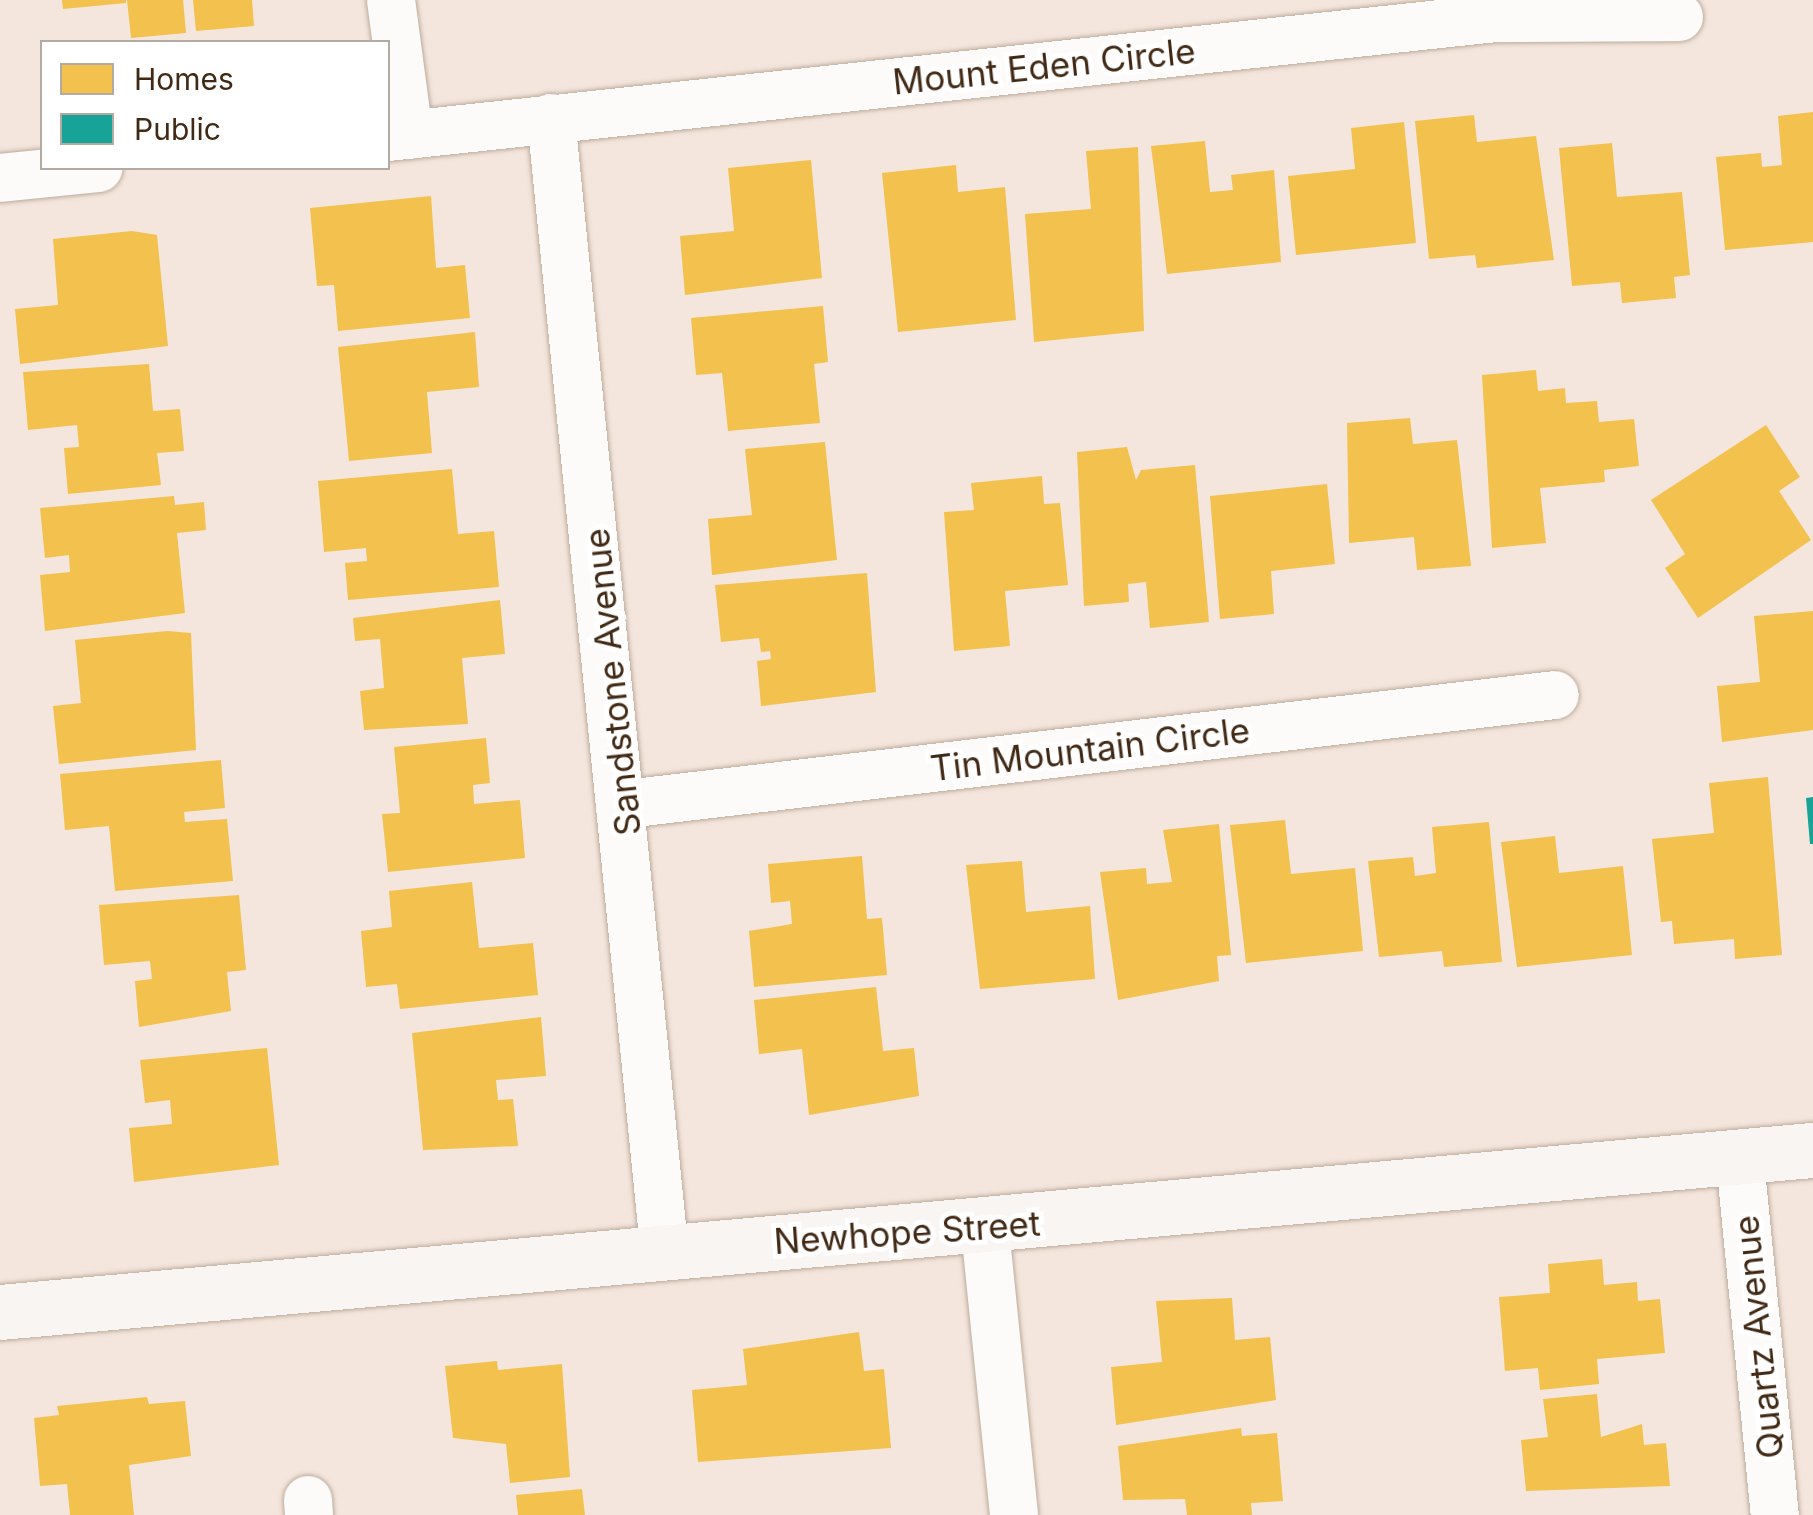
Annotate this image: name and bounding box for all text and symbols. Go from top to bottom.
street label: Mount Eden Circle [891,29,1197,103]
legend [40,40,390,170]
text: Homes [134,61,234,97]
text: Public [134,111,221,147]
street label: Sandstone Avenue [575,526,649,838]
street label: Tin Mountain Circle [928,709,1252,789]
street label: Newhope Street [772,1202,1042,1262]
street label: Quartz Avenue [1724,1213,1792,1461]

